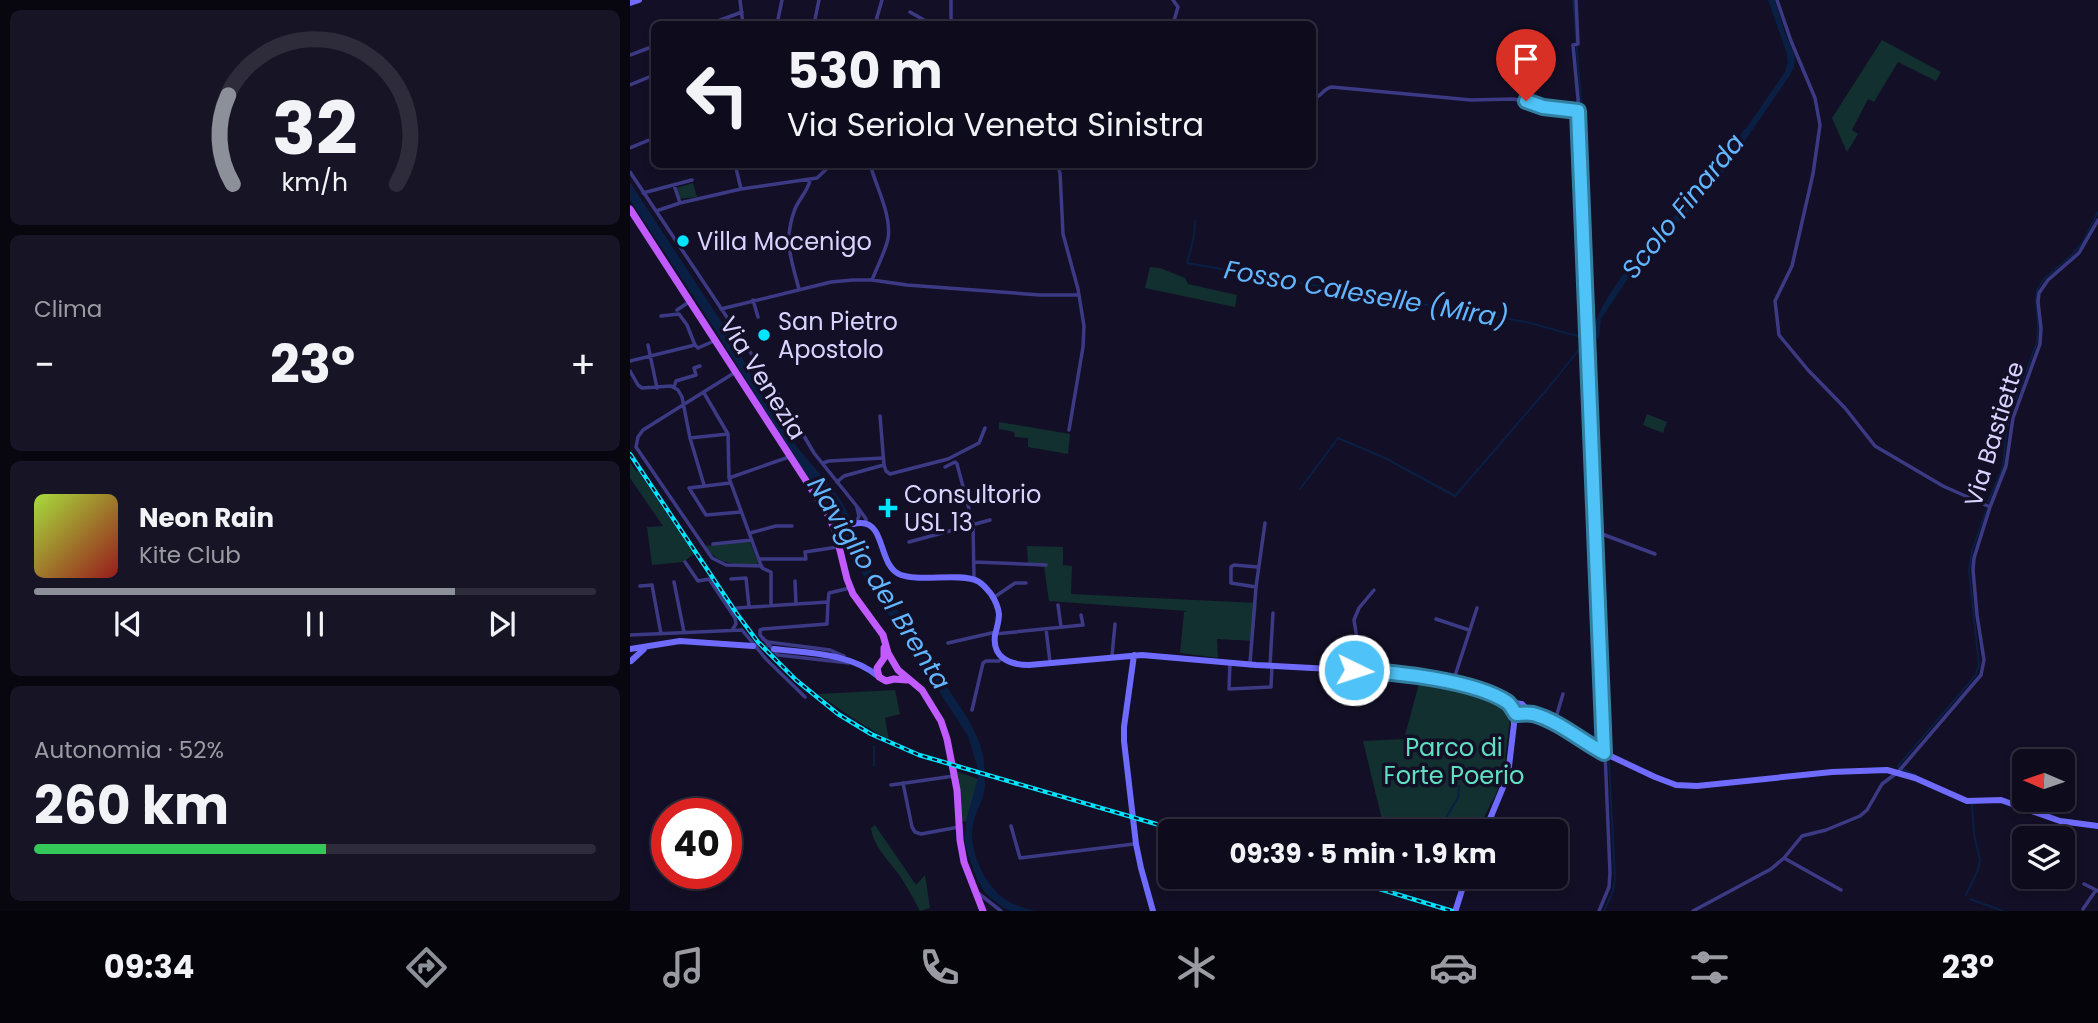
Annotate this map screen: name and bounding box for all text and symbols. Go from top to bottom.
pin [1496,29,1556,101]
text: 530 m [787,37,943,105]
icon: arrive [1507,40,1545,78]
icon: left [672,49,763,140]
text: 32 [272,78,358,179]
text: Via Seriola Veneta Sinistra [787,102,1204,147]
water label: Scolo Finarda [1613,126,1753,286]
text: km/h [282,164,348,199]
place label: Villa Mocenigo [697,225,872,258]
marker: Villa Mocenigo [675,233,691,249]
water label: Fosso Caleselle (Mira) [1221,251,1511,337]
text: Clima [34,293,102,325]
place label: San Pietro Apostolo [778,305,898,366]
street label: Via Venezia [712,310,814,446]
marker: San Pietro Apostolo [756,327,772,343]
text: 23° [270,328,355,401]
text: − [34,338,55,391]
text: + [570,338,596,391]
street label: Via Bastiette [1956,357,2032,511]
water label: Naviglio del Brenta [799,470,959,696]
place label: Consultorio USL 13 [904,478,1041,539]
marker: Consultorio USL 13 [878,498,898,518]
text: Neon Rain [139,500,274,536]
text: Kite Club [139,539,241,571]
icon: previous [109,605,147,643]
icon: pause [296,605,334,643]
icon: next [483,605,521,643]
position arrow [1317,633,1391,707]
park label: Parco di Forte Poerio [1384,731,1524,792]
text: Autonomia · 52% [34,734,224,766]
north arrow [2012,749,2076,812]
map controls [2012,749,2075,889]
text: 260 km [34,769,229,842]
speed limit sign: 40 [651,798,742,889]
button: layers [2012,826,2075,889]
text: 09:39 · 5 min · 1.9 km [1230,836,1497,872]
icon: directions [402,943,451,992]
icon: music [659,943,708,992]
icon: phone [915,943,964,992]
icon: climate [1172,943,1221,992]
icon: car [1429,943,1478,992]
icon: filters [1685,943,1734,992]
text: 09:34 [104,944,194,989]
text: 23° [1942,944,1994,989]

